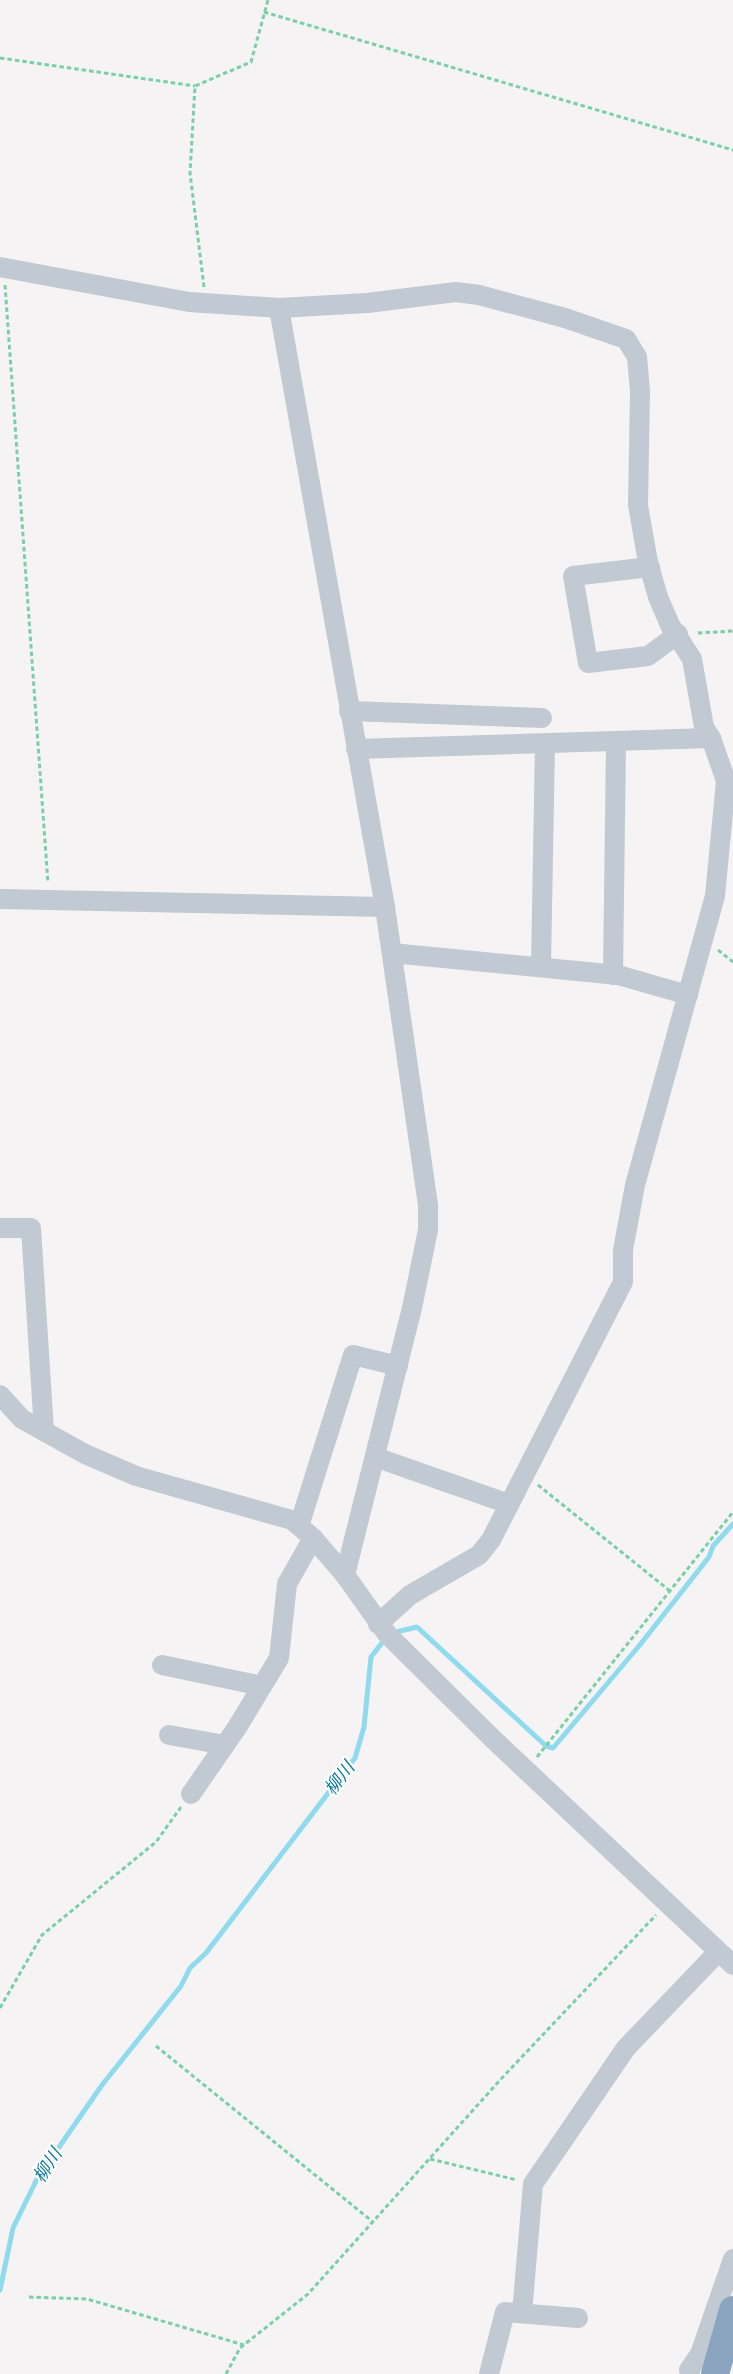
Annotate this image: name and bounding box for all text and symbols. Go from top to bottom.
water label: 柳川 [320,1756,359,1799]
water label: 柳川 [28,2143,67,2186]

